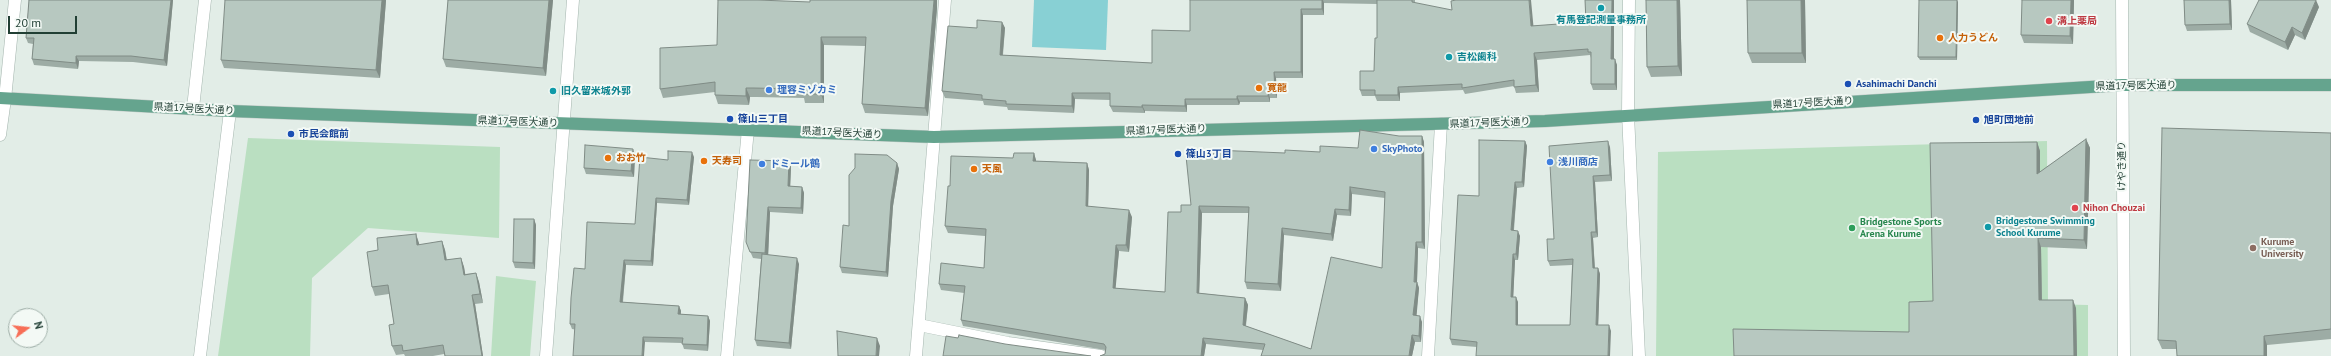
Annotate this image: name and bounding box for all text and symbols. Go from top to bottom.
marker: 有馬登記測量事務所 [1596,3,1606,13]
scale bar [10,8,79,34]
place label: 有馬登記測量事務所 [1556,14,1646,26]
text: 20 m [15,15,41,30]
place label: 溝上薬局 [2057,15,2097,27]
marker: 溝上薬局 [2044,16,2054,26]
place label: 人力うどん [1948,32,1998,44]
marker: 人力うどん [1935,33,1945,43]
place label: 吉松歯科 [1457,51,1497,63]
marker: 吉松歯科 [1444,52,1454,62]
place label: Asahimachi Danchi [1856,78,1937,90]
marker: Asahimachi Danchi [1843,79,1853,89]
street label: 県道17号医大通り [2095,79,2177,93]
place label: 寛龍 [1267,82,1287,94]
marker: 寛龍 [1254,83,1264,93]
place label: 理容ミゾカミ [777,84,837,96]
place label: 旧久留米城外郭 [561,85,631,97]
marker: 理容ミゾカミ [764,85,774,95]
marker: 旧久留米城外郭 [548,86,558,96]
street label: 県道17号医大通り [1772,95,1854,111]
street label: 県道17号医大通り [153,101,235,117]
place label: 篠山三丁目 [738,113,788,125]
marker: 篠山三丁目 [725,114,735,124]
place label: 旭町団地前 [1984,114,2034,126]
street label: 県道17号医大通り [477,115,559,129]
marker: 旭町団地前 [1971,115,1981,125]
street label: 県道17号医大通り [1449,116,1531,130]
street label: 県道17号医大通り [1125,123,1207,137]
street label: 県道17号医大通り [801,125,883,141]
place label: 市民会館前 [299,128,349,140]
marker: 市民会館前 [286,129,296,139]
street label: けやき通り [2116,141,2128,191]
place label: SkyPhoto [1382,143,1422,155]
marker: SkyPhoto [1369,144,1379,154]
place label: 篠山3丁目 [1186,148,1232,160]
marker: 篠山3丁目 [1173,149,1183,159]
place label: おお竹 [616,152,646,164]
marker: おお竹 [603,153,613,163]
place label: 天寿司 [712,155,742,167]
marker: 天寿司 [699,156,709,166]
place label: 浅川商店 [1558,156,1598,168]
marker: 浅川商店 [1545,157,1555,167]
place label: ドミール鶴 [770,158,820,170]
marker: ドミール鶴 [757,159,767,169]
place label: 天風 [982,163,1002,175]
marker: 天風 [969,164,979,174]
place label: Nihon Chouzai [2083,202,2145,214]
marker: Nihon Chouzai [2070,203,2080,213]
place label: Bridgestone Swimming School Kurume [1996,215,2095,238]
place label: Bridgestone Sports Arena Kurume [1860,216,1942,240]
marker: Bridgestone Swimming School Kurume [1983,222,1993,232]
marker: Bridgestone Sports Arena Kurume [1847,223,1857,233]
place label: Kurume University [2261,236,2304,260]
marker: Kurume University [2248,243,2258,253]
north arrow [8,308,48,348]
text: N [31,320,46,330]

